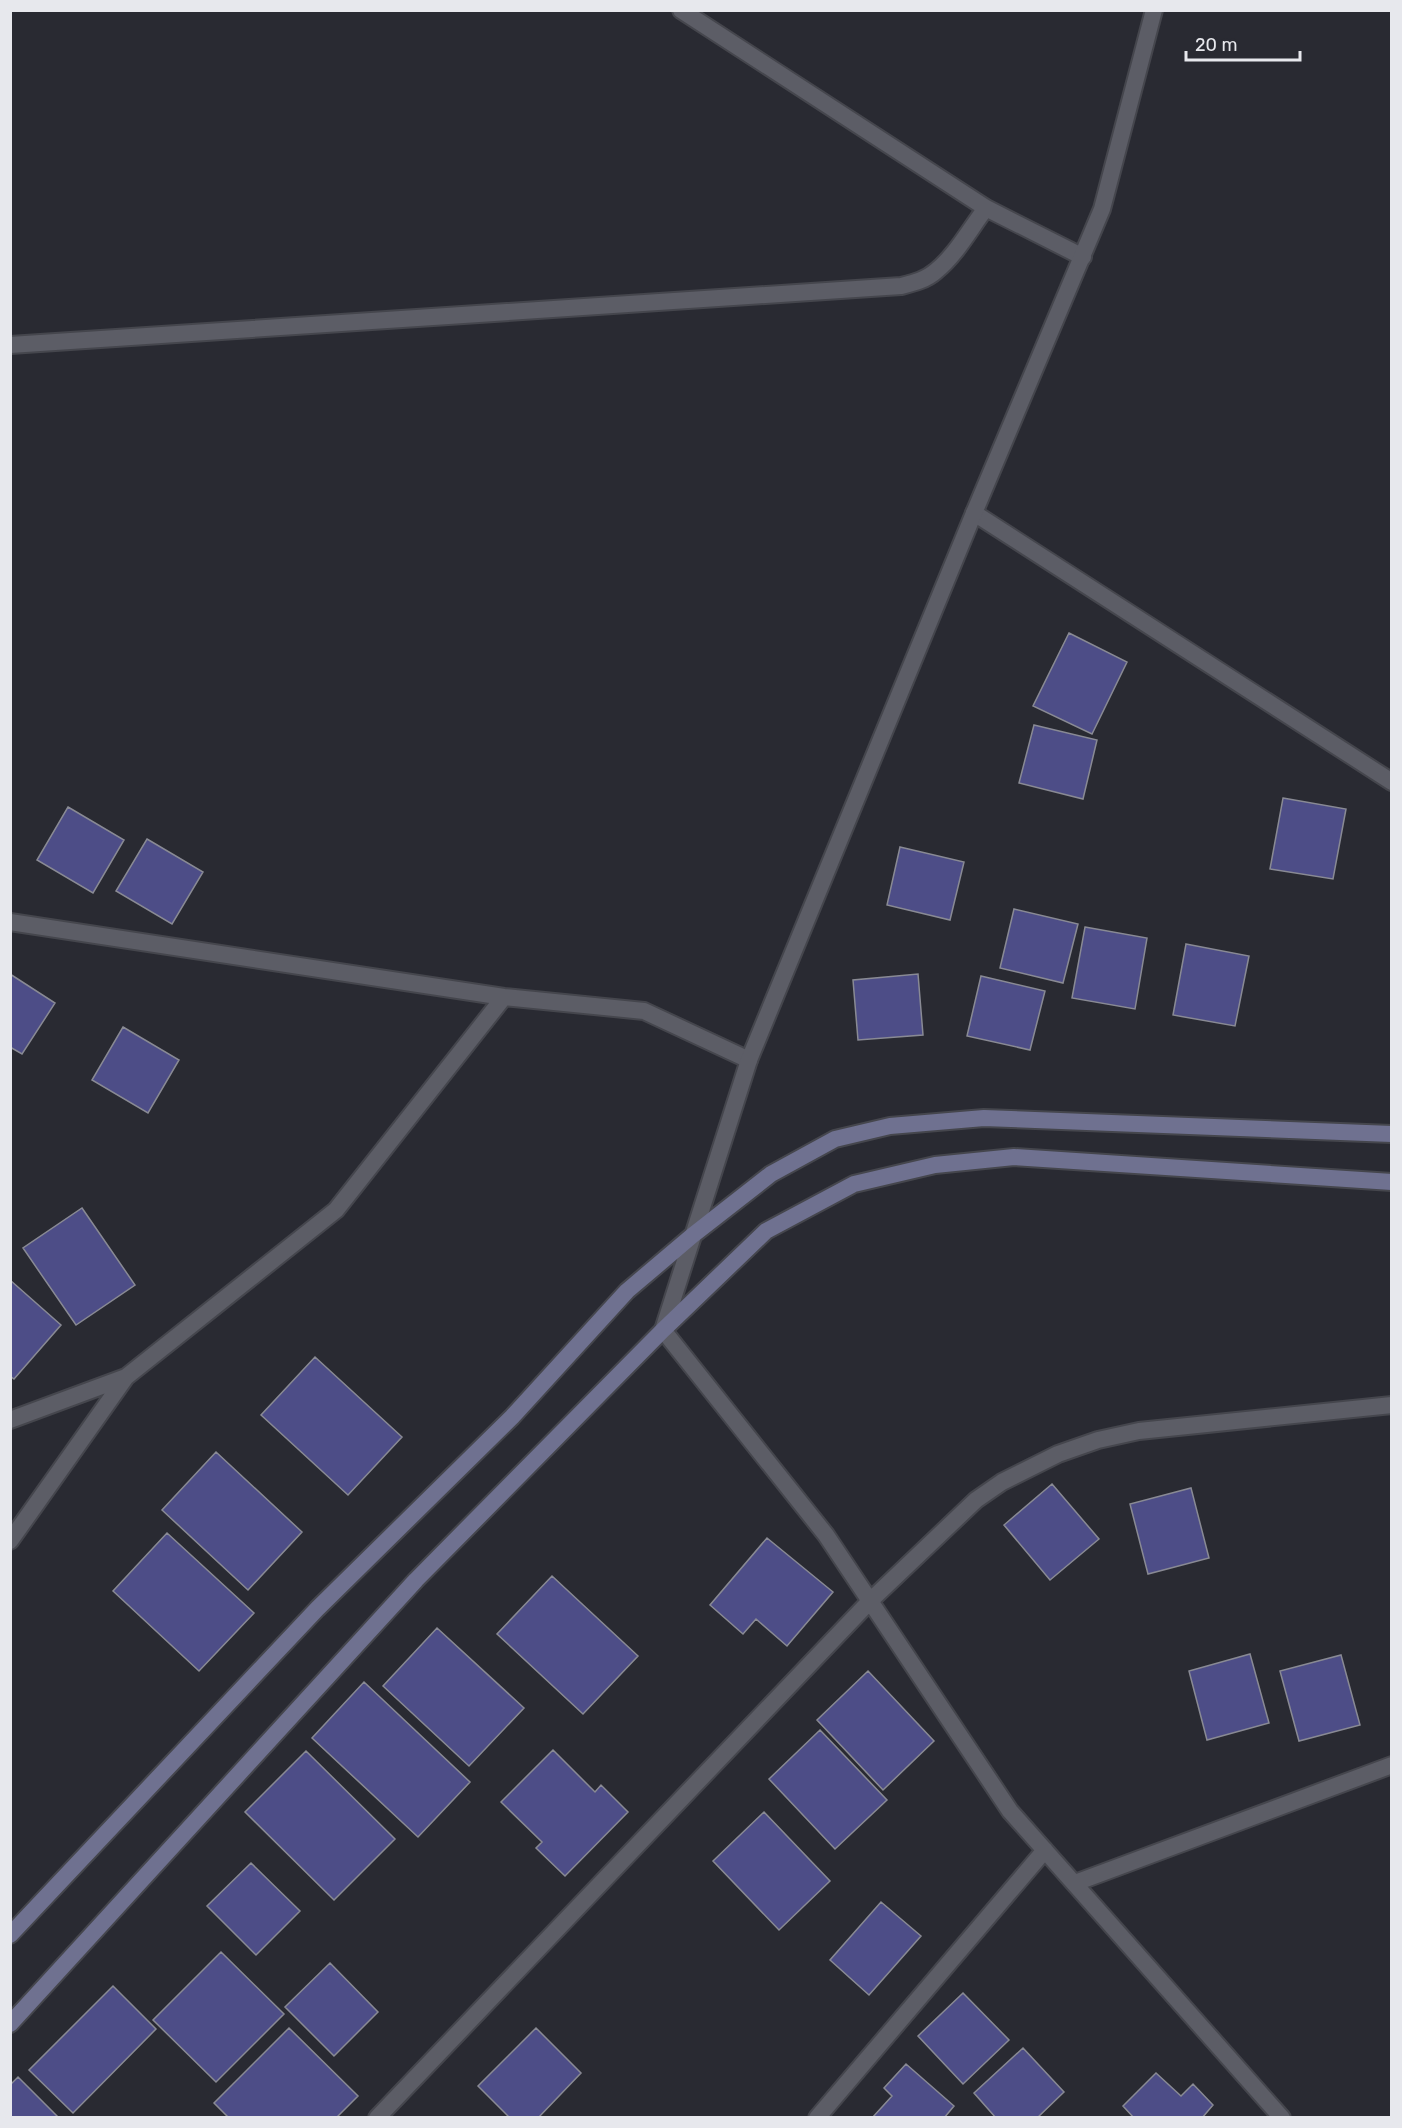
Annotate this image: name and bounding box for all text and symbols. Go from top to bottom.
scale bar [1186,24,1300,62]
text: 20 m [1195,34,1237,56]

